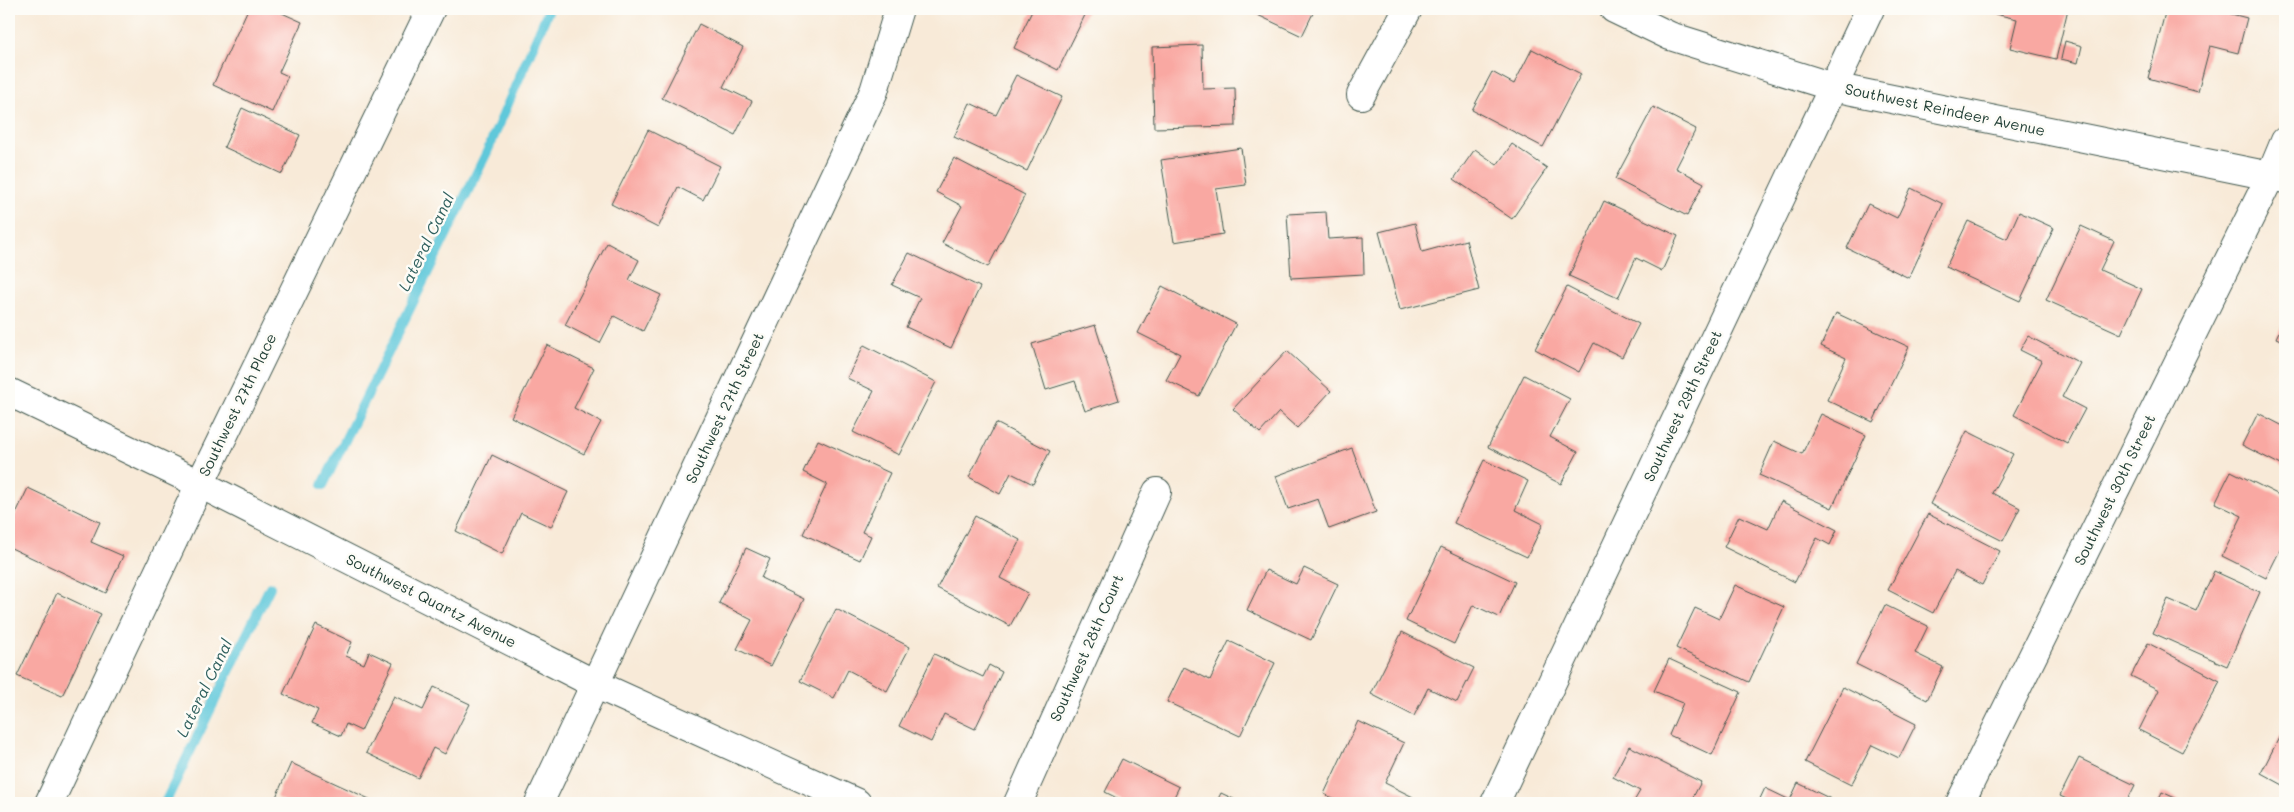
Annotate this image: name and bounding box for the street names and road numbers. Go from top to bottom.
street label: Southwest Reindeer Avenue [1843,78,2047,140]
street label: Southwest 29th Street [1638,327,1726,485]
street label: Southwest 27th Street [680,329,768,486]
street label: Southwest 27th Place [194,330,281,480]
street label: Southwest 30th Street [2069,411,2159,568]
street label: Southwest Quartz Avenue [343,548,520,652]
street label: Southwest 28th Court [1045,571,1128,724]

